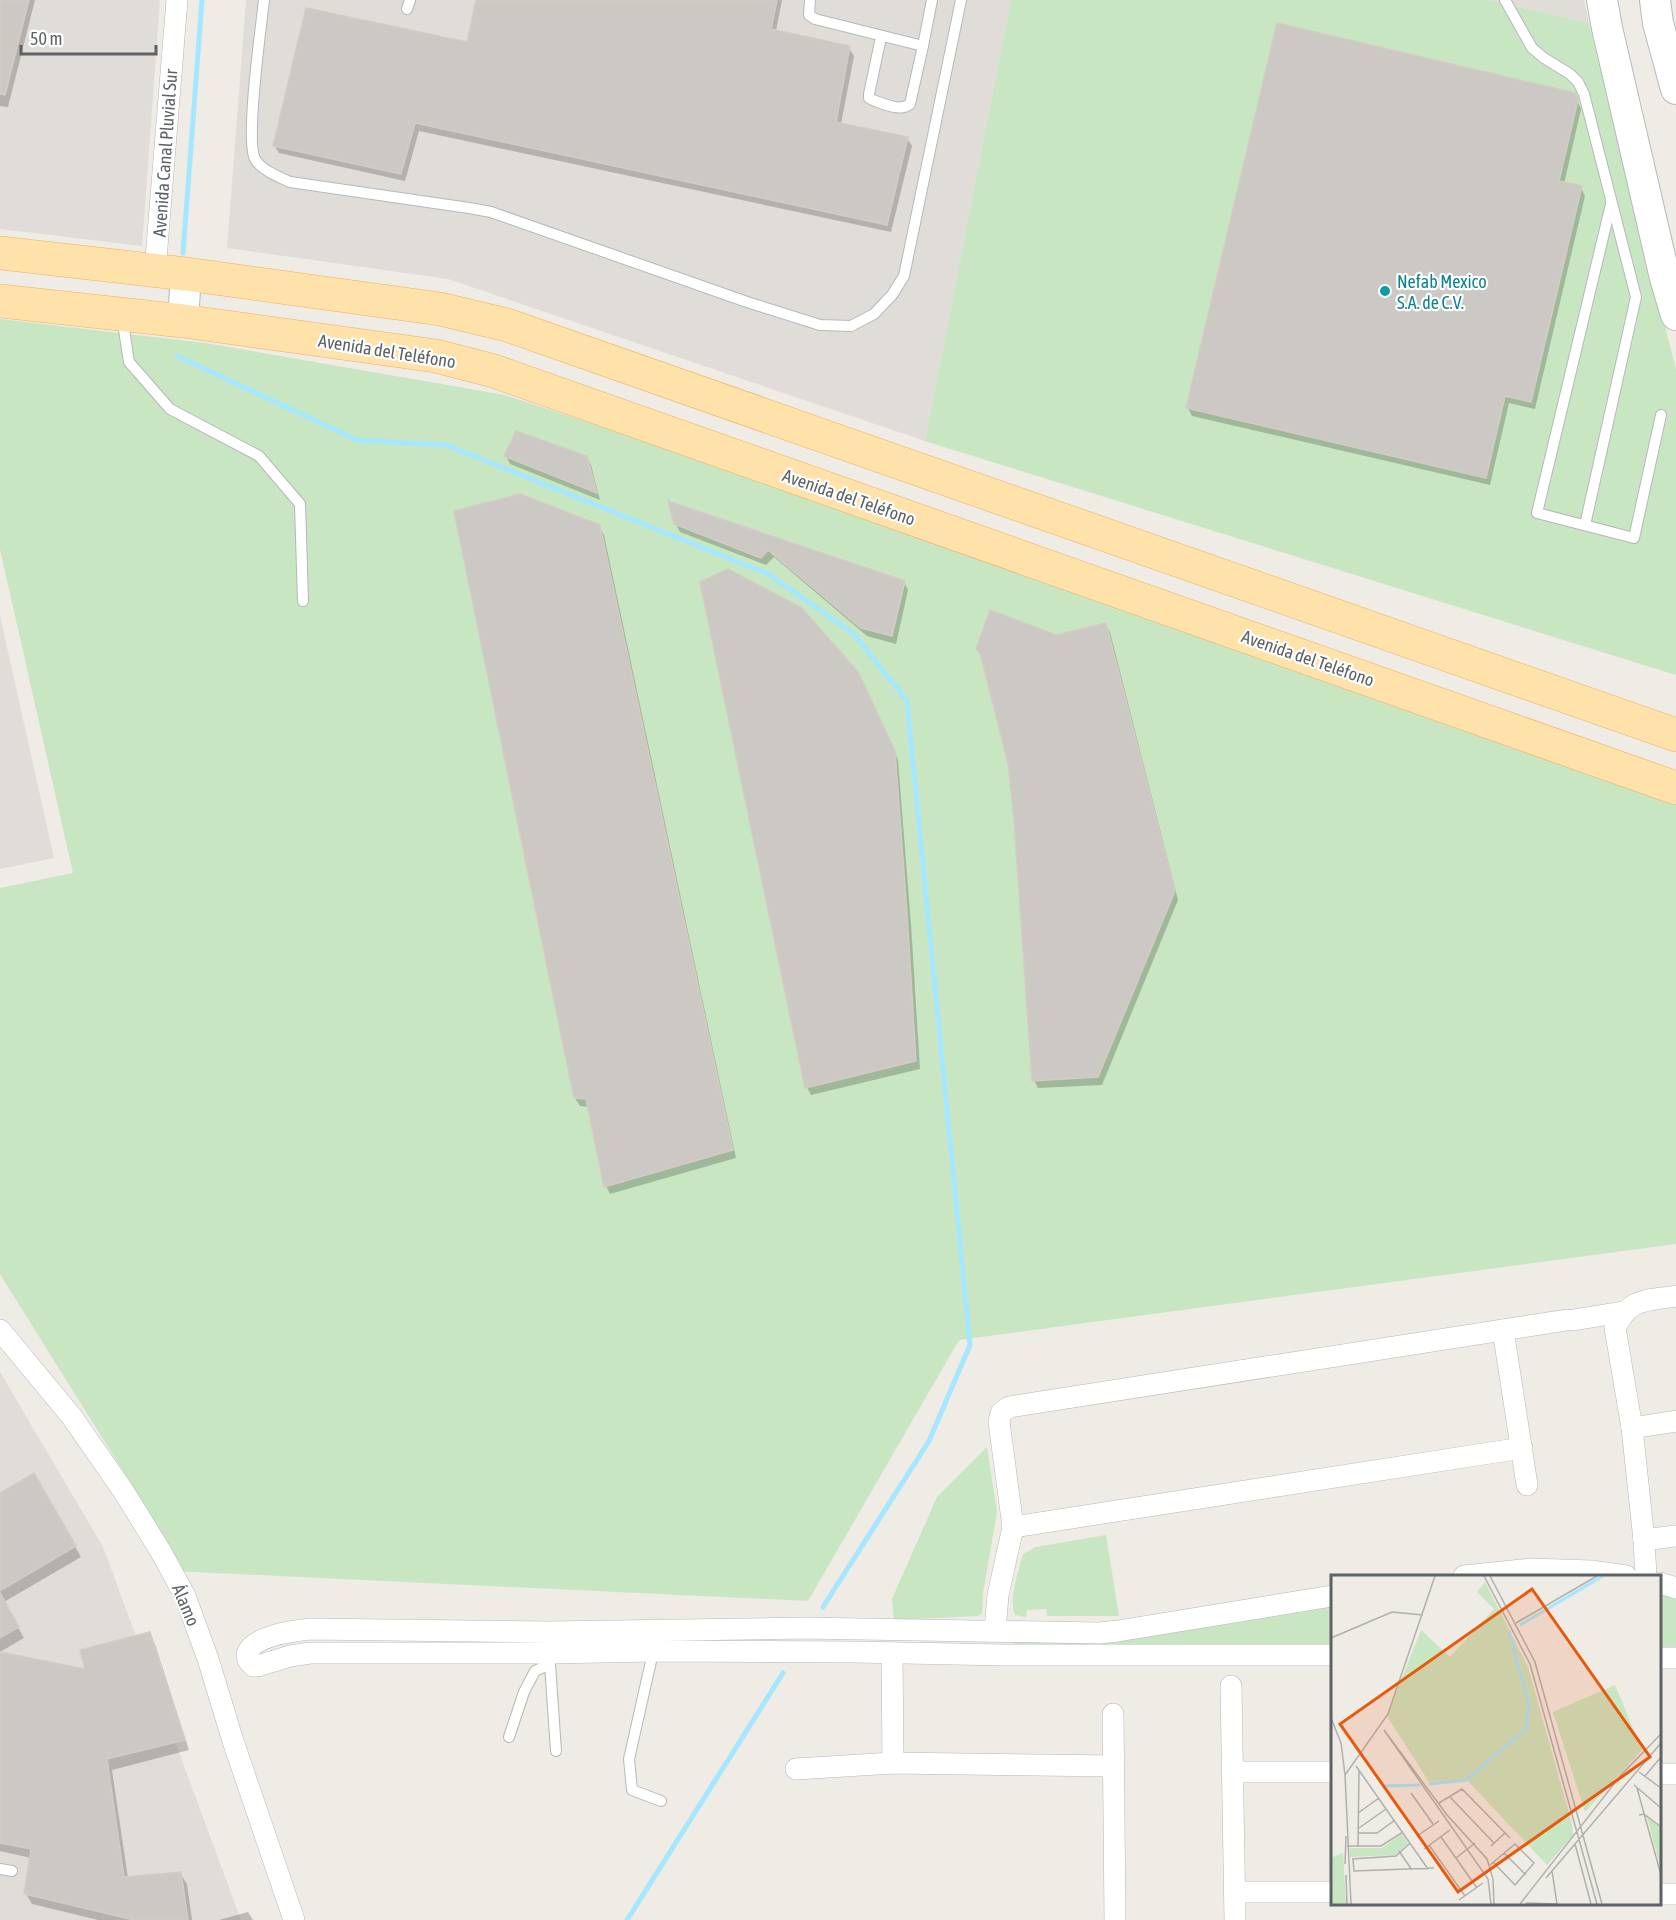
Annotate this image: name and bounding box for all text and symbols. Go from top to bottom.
scale bar [21,18,156,56]
text: 50 m [30,28,62,49]
street label: Avenida Canal Pluvial Sur [149,68,181,238]
place label: Nefab Mexico S.A. de C.V. [1397,271,1487,313]
marker: Nefab Mexico S.A. de C.V. [1378,284,1392,298]
street label: Avenida del Teléfono [317,330,457,372]
street label: Avenida del Teléfono [780,464,918,530]
street label: Avenida del Teléfono [1239,625,1377,691]
inset map [1331,1575,1661,1905]
street label: Álamo [168,1581,204,1629]

